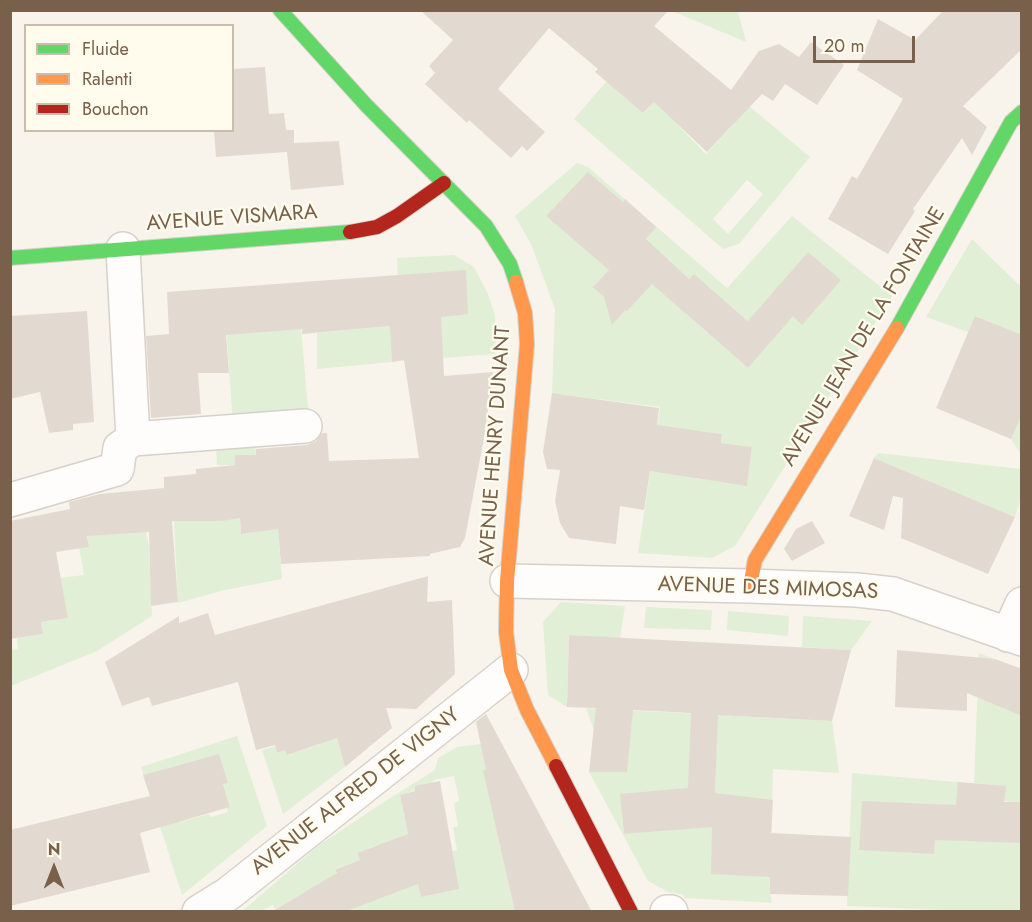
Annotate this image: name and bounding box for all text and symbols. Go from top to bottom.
legend [24,24,234,132]
scale bar [816,24,918,62]
text: 20 m [824,33,864,59]
text: Fluide [82,36,129,62]
text: Ralenti [82,66,133,92]
text: Bouchon [82,96,149,122]
street label: AVENUE VISMARA [146,200,318,238]
street label: AVENUE JEAN DE LA FONTAINE [777,203,951,471]
street label: AVENUE HENRY DUNANT [475,325,517,567]
street label: AVENUE DES MIMOSAS [657,573,879,605]
street label: AVENUE ALFRED DE VIGNY [247,703,465,881]
north arrow [24,838,84,898]
text: N [48,838,60,861]

